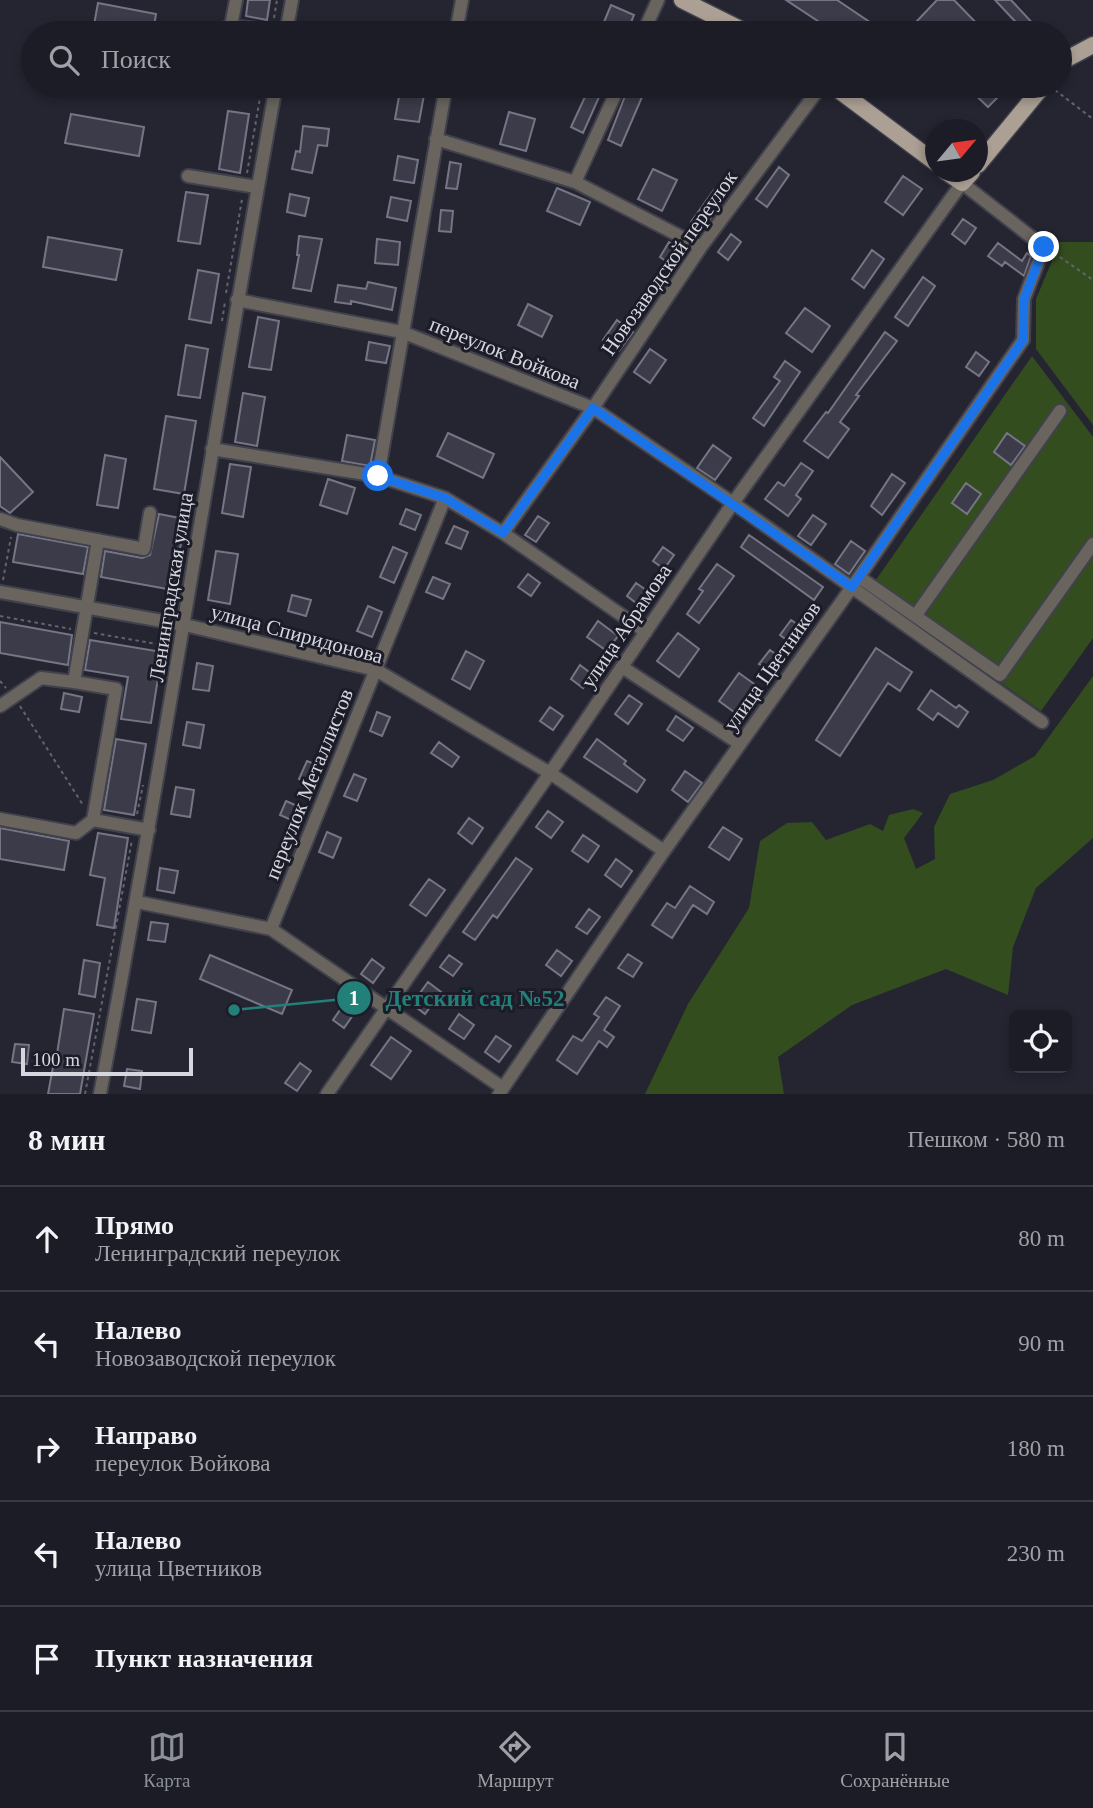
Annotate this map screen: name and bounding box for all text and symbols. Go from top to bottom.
search box [21,21,1072,98]
icon: search [45,41,83,79]
text: Поиск [101,45,171,74]
north arrow [925,119,988,182]
street label: Новозаводской переулок [596,165,742,360]
route end [1028,231,1059,262]
street label: переулок Войкова [426,312,584,394]
route start [362,460,393,491]
street label: Ленинградская улица [144,490,198,683]
street label: улица Абрамова [576,559,677,693]
street label: улица Цветников [718,597,826,735]
street label: улица Спиридонова [208,599,386,669]
street label: переулок Металлистов [260,685,358,883]
callout: Детский сад №52 [337,976,579,1020]
text: 1 [349,986,359,1010]
text: Детский сад №52 [385,986,565,1011]
map controls [1009,1010,1072,1073]
button: locate [1009,1010,1072,1073]
scale bar [21,1045,192,1077]
text: 100 m [32,1049,80,1070]
text: 8 мин [28,1123,106,1156]
text: Пешком · 580 m [908,1127,1065,1152]
text: Прямо [95,1211,174,1240]
icon: ahead [28,1220,66,1258]
text: 80 m [1018,1226,1065,1251]
text: Ленинградский переулок [95,1241,340,1266]
text: Налево [95,1316,181,1345]
icon: left [28,1325,66,1363]
text: 90 m [1018,1331,1065,1356]
text: Новозаводской переулок [95,1346,336,1371]
text: Направо [95,1421,197,1450]
icon: right [28,1430,66,1468]
text: 180 m [1007,1436,1065,1461]
text: переулок Войкова [95,1451,270,1476]
text: Налево [95,1526,181,1555]
icon: left [28,1535,66,1573]
text: 230 m [1007,1541,1065,1566]
text: улица Цветников [95,1556,262,1581]
icon: arrive [28,1640,66,1678]
text: Пункт назначения [95,1644,313,1673]
tab: Карта [143,1728,190,1792]
tab: Маршрут [477,1728,554,1792]
tab: Сохранённые [840,1728,950,1792]

